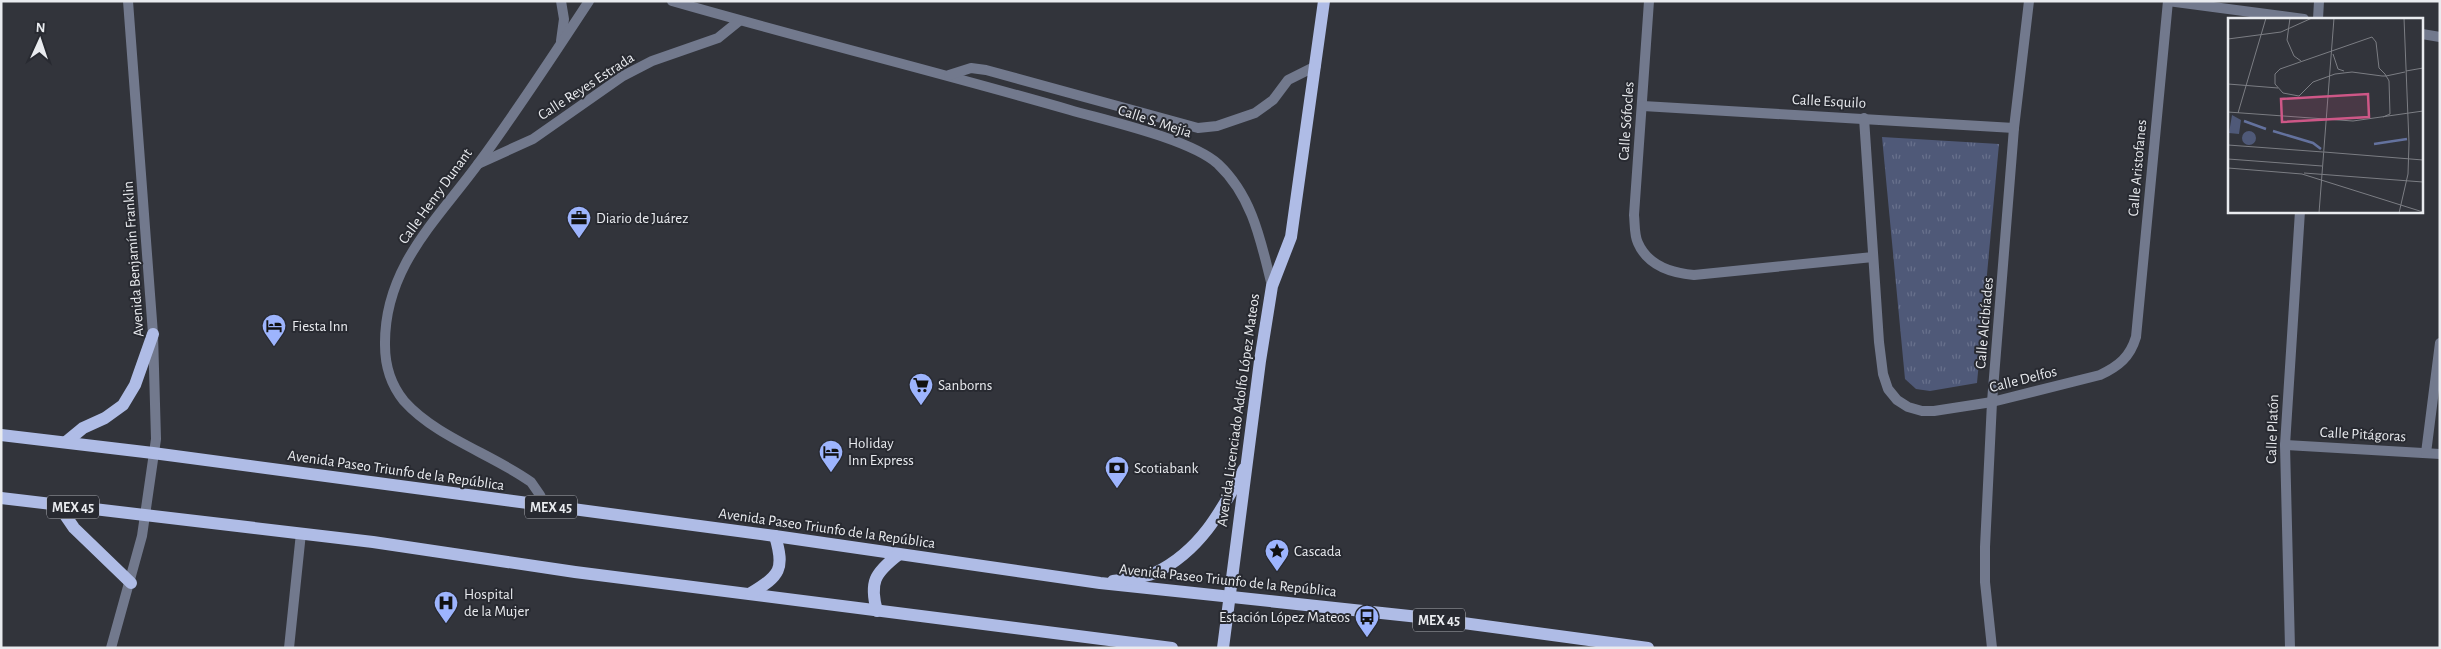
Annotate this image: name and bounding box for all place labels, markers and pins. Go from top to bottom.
office icon: Diario de Juárez [566,205,592,239]
place label: Diario de Juárez [596,211,688,226]
hotel icon: Fiesta Inn [261,313,287,347]
place label: Fiesta Inn [292,319,348,334]
supermarket icon: Sanborns [908,372,934,406]
place label: Sanborns [938,378,992,393]
place label: Holiday Inn Express [848,436,914,468]
hotel icon: Holiday Inn Express [818,439,844,473]
bank icon: Scotiabank [1104,455,1130,489]
place label: Scotiabank [1134,461,1198,476]
place icon: Cascada [1264,538,1290,572]
place label: Cascada [1294,544,1342,559]
place label: Hospital de la Mujer [464,587,529,619]
hospital icon: Hospital de la Mujer [433,590,459,624]
bus stop icon: Estación López Mateos [1354,604,1380,638]
place label: Estación López Mateos [1219,610,1350,625]

